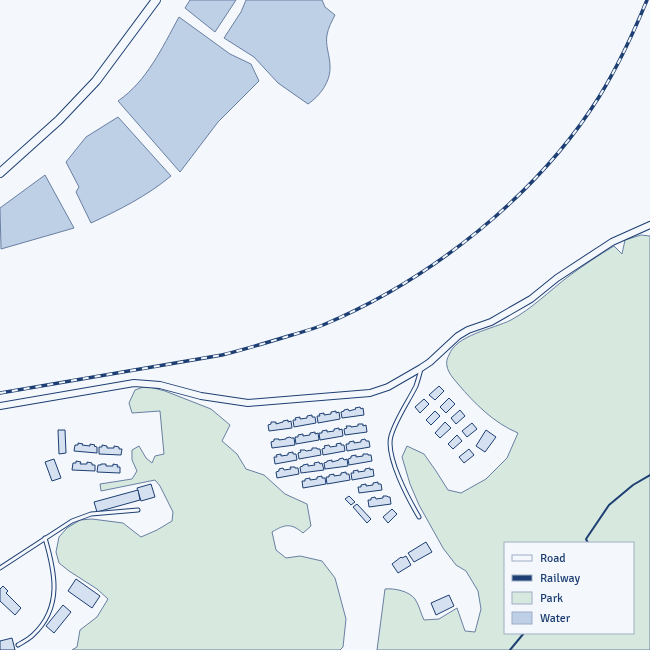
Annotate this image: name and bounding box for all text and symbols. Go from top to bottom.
legend [504,542,634,634]
text: Road [540,551,566,566]
text: Railway [540,571,580,586]
text: Park [540,591,563,606]
text: Water [540,611,571,626]

